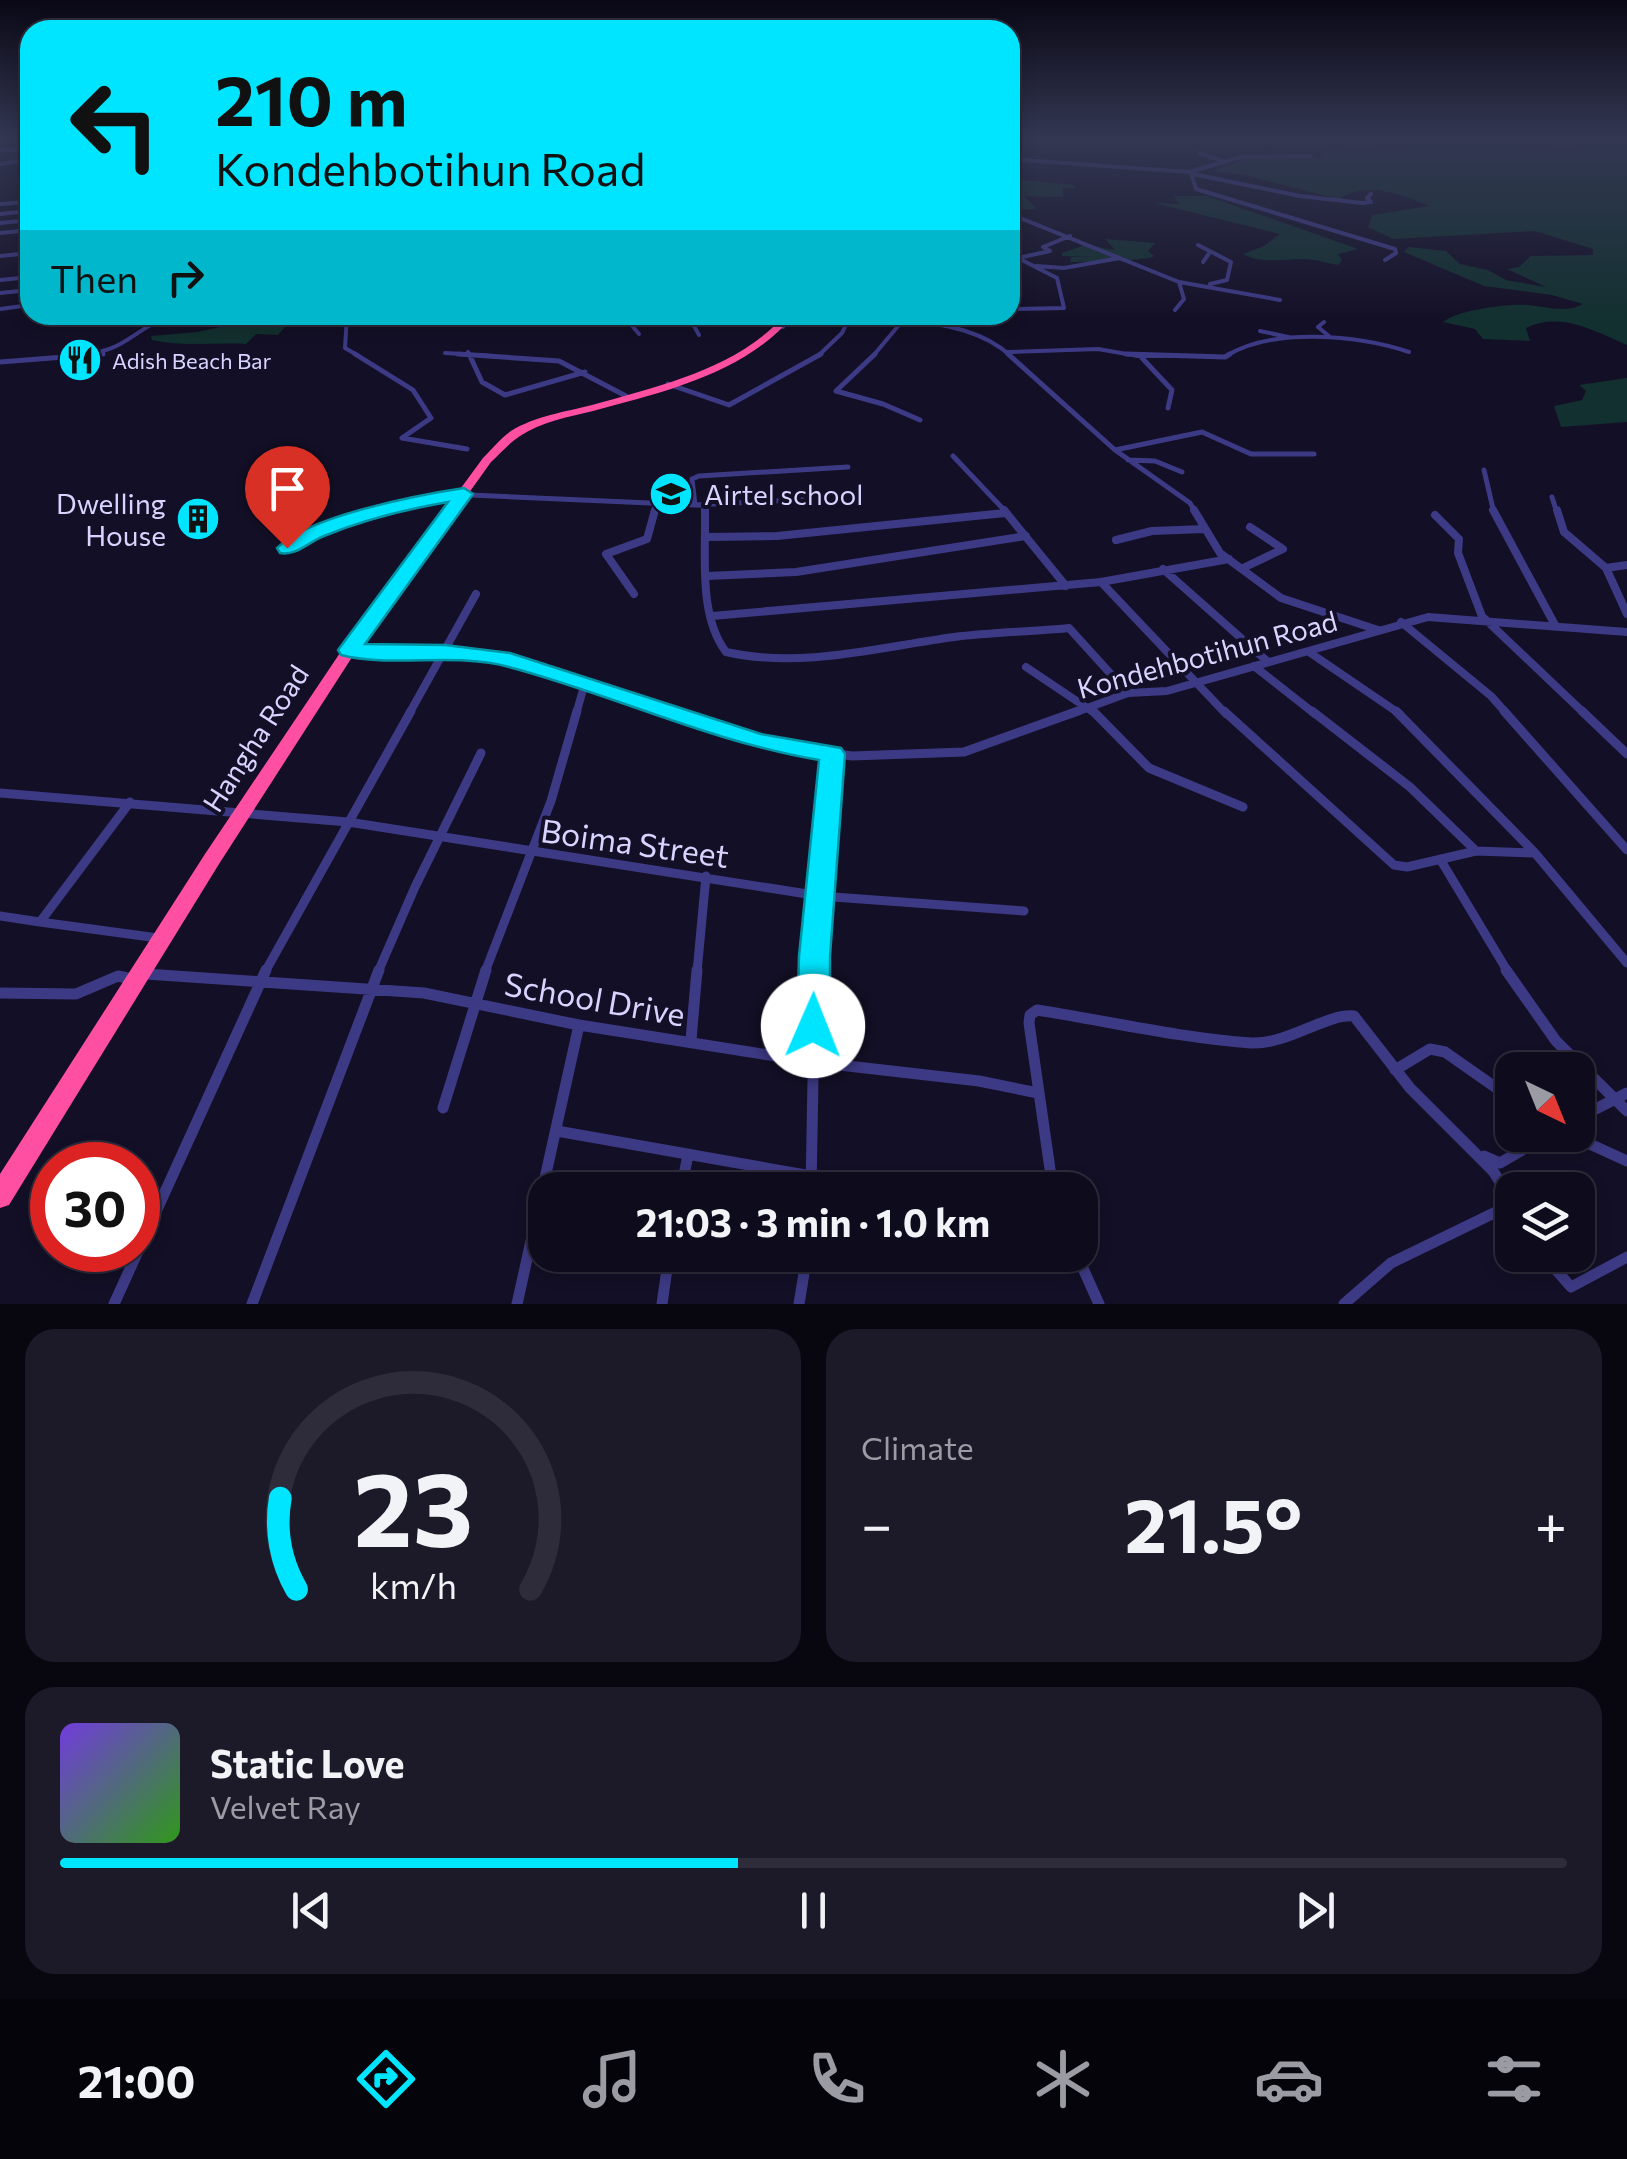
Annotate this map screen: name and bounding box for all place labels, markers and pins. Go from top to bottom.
restaurant icon: Adish Beach Bar [57,337,103,383]
place label: Adish Beach Bar [112,347,272,374]
pin [245,446,330,549]
school or university icon: Airtel school [648,471,694,517]
place label: Airtel school [704,477,863,511]
place label: Dwelling House [56,486,166,552]
building icon: Dwelling House [175,496,221,542]

